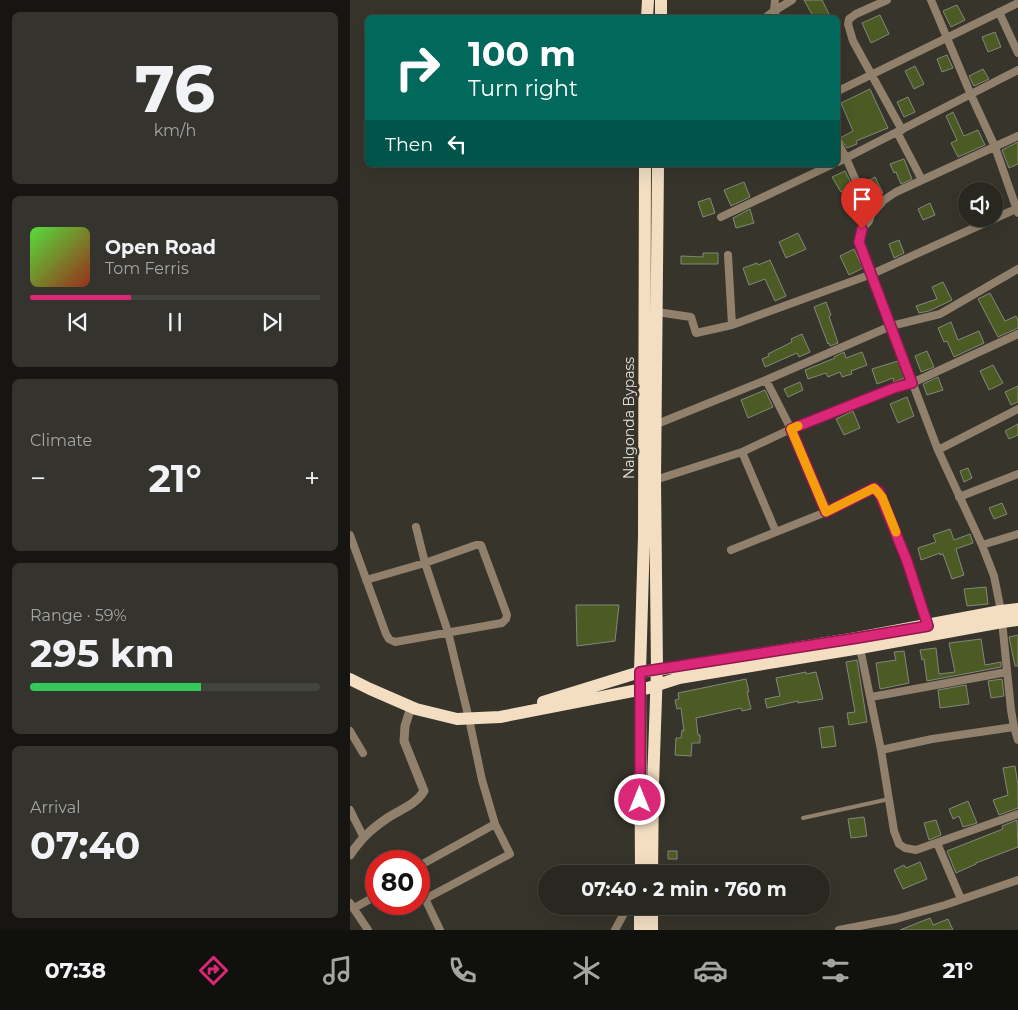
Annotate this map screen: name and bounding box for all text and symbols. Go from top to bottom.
text: 100 m [468,32,576,75]
icon: right [385,35,450,100]
text: 76 [135,49,215,128]
text: Turn right [468,75,578,102]
text: km/h [154,121,196,140]
icon: left [443,130,471,158]
text: Then [385,133,433,156]
pin [841,178,883,229]
map controls [958,182,1003,227]
button: sound [958,182,1003,227]
icon: arrive [848,185,876,213]
text: Open Road [105,236,216,259]
text: Tom Ferris [105,259,189,278]
icon: previous [64,308,92,336]
icon: pause [161,308,189,336]
icon: next [258,308,286,336]
street label: Nalgonda Bypass [620,357,638,479]
text: Climate [30,431,92,450]
text: 21° [148,455,202,502]
text: − [30,461,46,495]
text: + [304,461,320,495]
text: Range · 59% [30,606,127,625]
text: 295 km [30,630,175,677]
position arrow [613,773,665,825]
text: Arrival [30,798,80,817]
text: 07:40 [30,822,140,869]
speed limit sign: 80 [365,850,430,915]
text: 07:40 · 2 min · 760 m [581,878,787,901]
icon: directions [196,953,231,988]
icon: music [320,953,355,988]
icon: phone [445,953,480,988]
icon: climate [569,953,604,988]
icon: car [693,953,728,988]
icon: filters [818,953,853,988]
text: 07:38 [45,957,106,984]
text: 21° [942,957,973,984]

